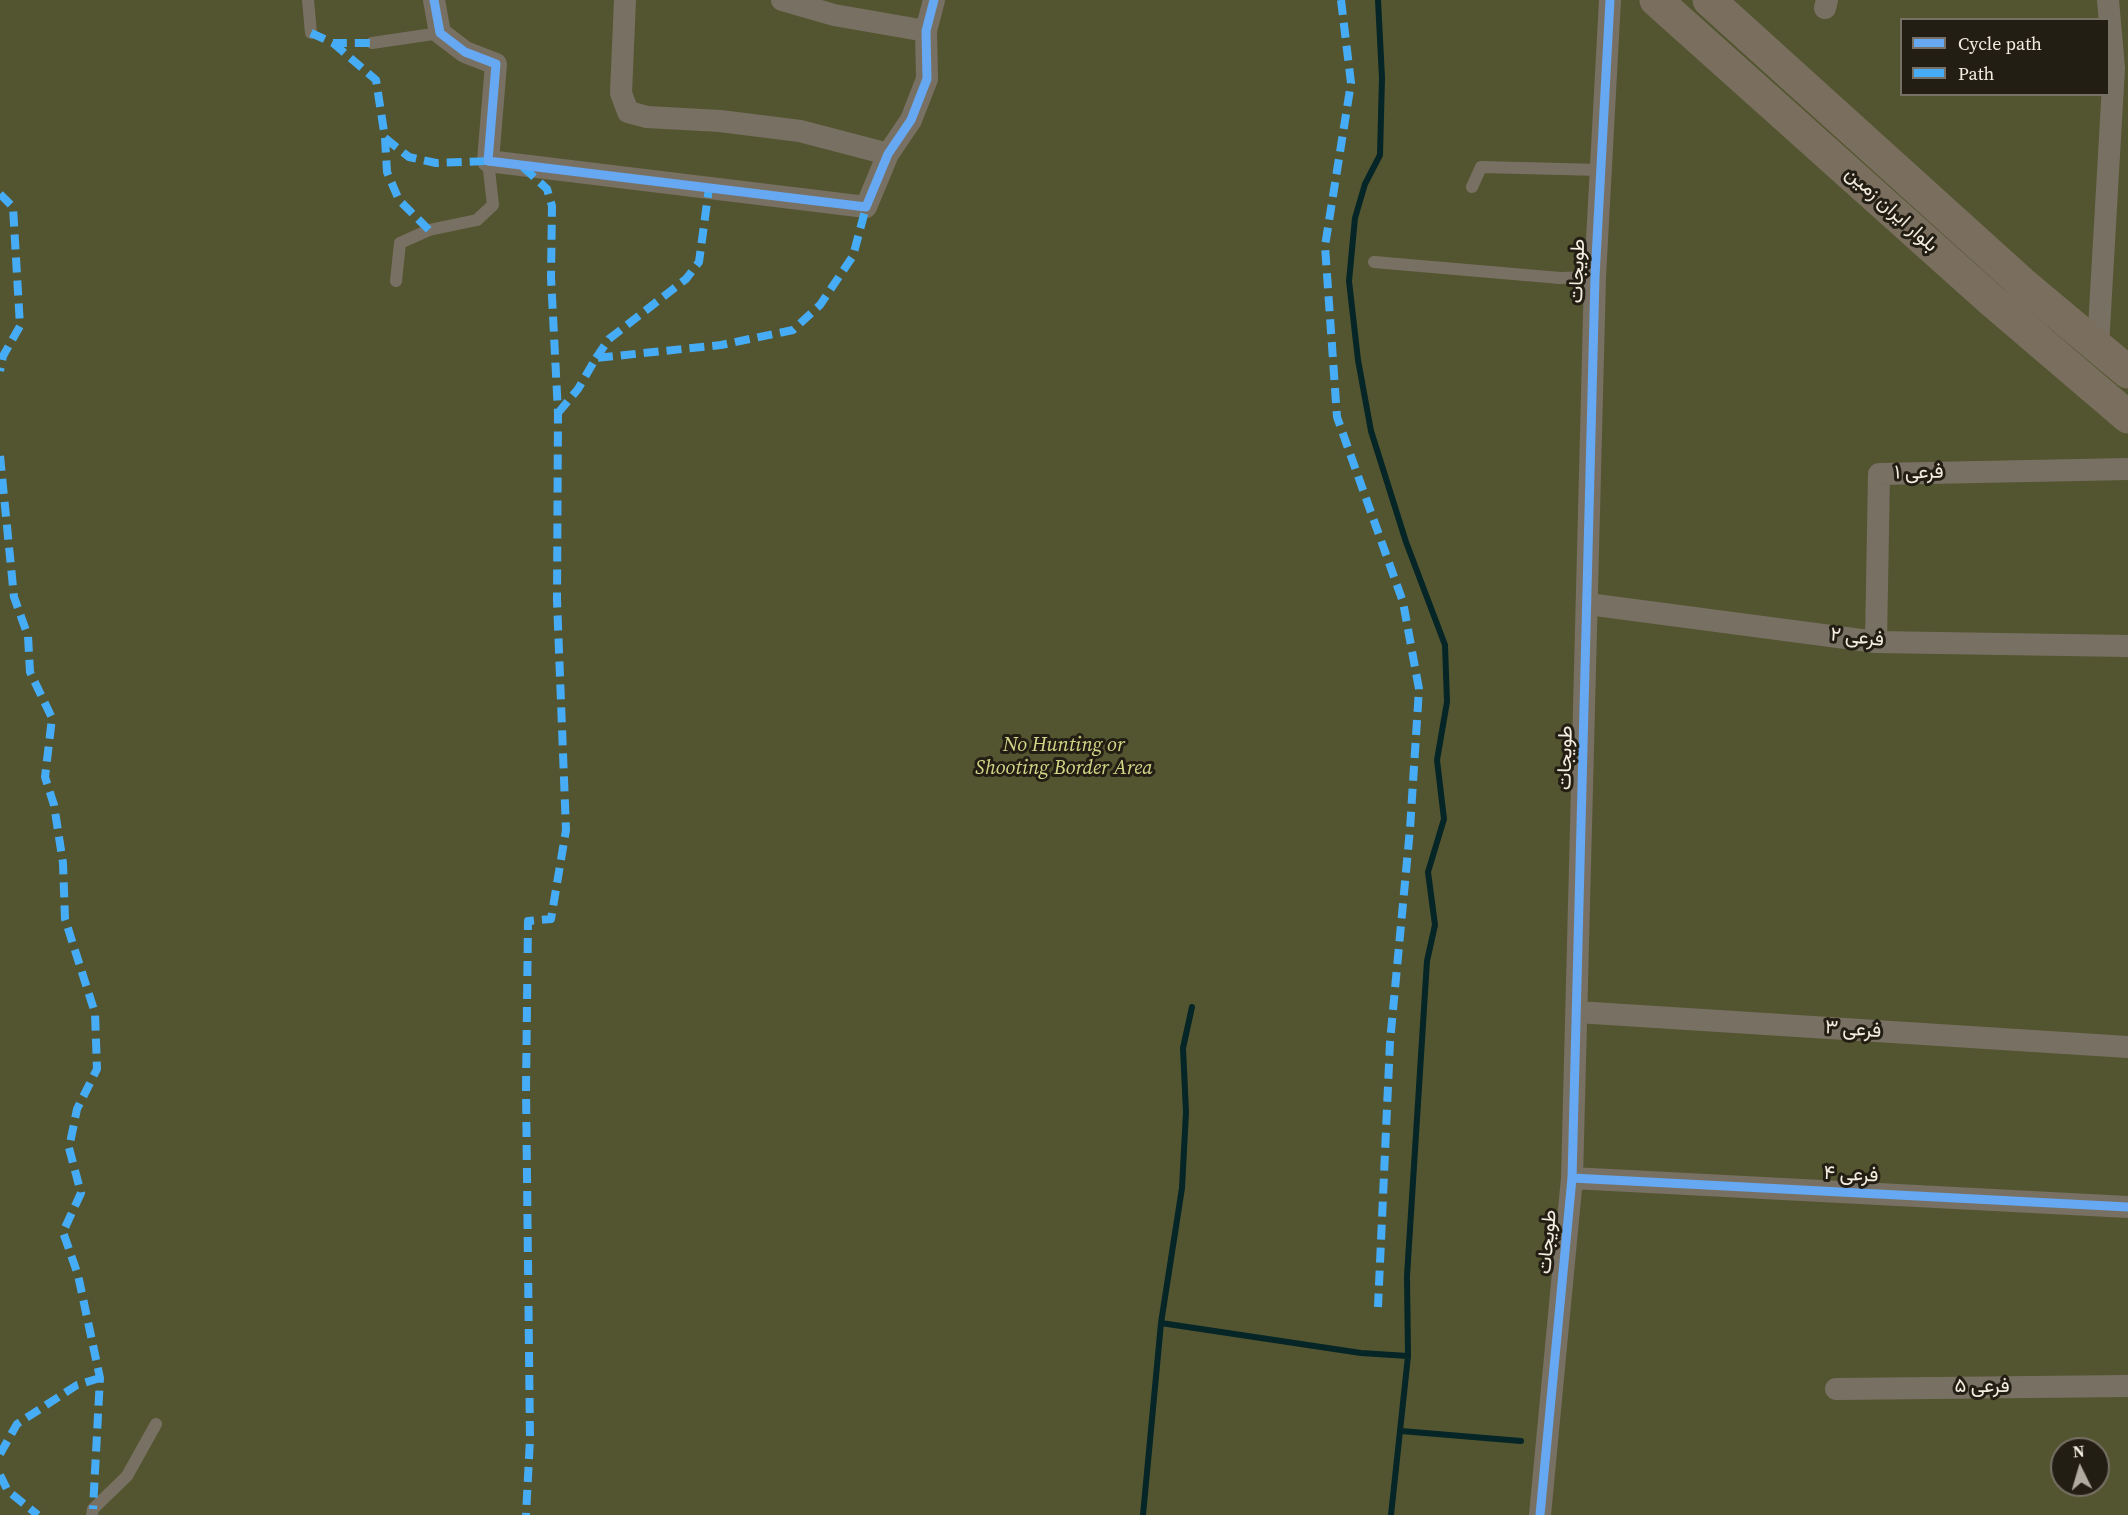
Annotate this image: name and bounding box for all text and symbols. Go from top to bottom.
legend [1900,18,2110,96]
text: Cycle path [1958,31,2042,56]
text: Path [1958,61,1994,86]
street label: بلوار ایران زمین [1840,162,1942,258]
street label: طویجات [1565,238,1591,304]
street label: فرعی ۱ [1894,461,1944,485]
street label: فرعی ۲ [1829,623,1885,653]
street label: طویجات [1553,726,1579,790]
park label: No Hunting or Shooting Border Area [975,734,1153,781]
street label: فرعی ۳ [1824,1016,1882,1044]
street label: فرعی ۴ [1823,1162,1879,1188]
street label: طویجات [1533,1209,1563,1275]
street label: فرعی ۵ [1954,1375,2010,1399]
north arrow [2050,1437,2110,1497]
text: N [2072,1440,2085,1463]

